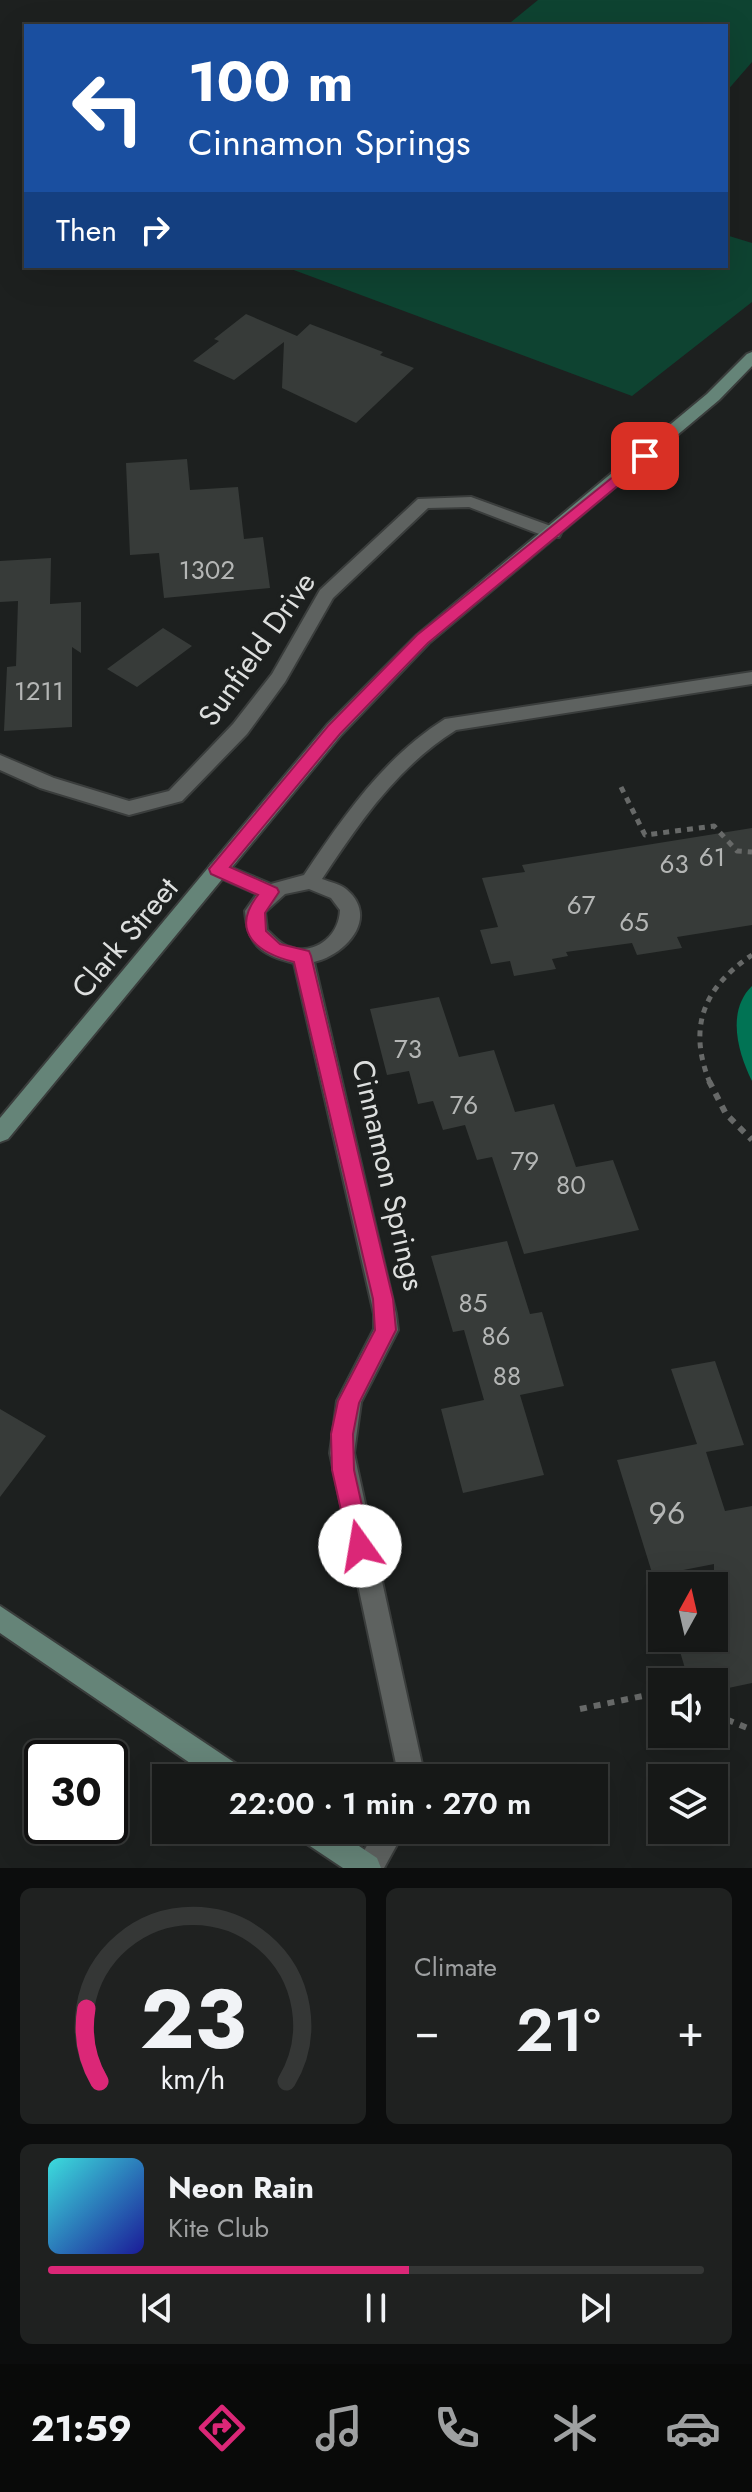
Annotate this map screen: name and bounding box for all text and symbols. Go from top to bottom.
text: 100 m [188,41,353,122]
icon: left [56,56,160,160]
text: Cinnamon Springs [188,116,470,168]
icon: right [133,208,177,252]
text: Then [56,209,117,252]
pin [611,422,679,490]
icon: arrive [623,434,667,478]
house number: 1302 [179,551,235,589]
street label: Sunfield Drive [188,563,326,735]
house number: 1211 [14,672,64,710]
house number: 61 [699,838,725,876]
house number: 63 [659,845,689,883]
street label: Clark Street [61,867,189,1007]
house number: 67 [567,886,596,924]
house number: 65 [619,903,649,941]
house number: 73 [394,1030,422,1068]
street label: Cinnamon Springs [341,1055,436,1294]
house number: 76 [450,1086,478,1124]
house number: 79 [511,1142,539,1180]
house number: 80 [556,1166,586,1204]
house number: 85 [459,1284,487,1322]
house number: 86 [481,1317,511,1355]
house number: 88 [493,1357,521,1395]
house number: 96 [649,1490,685,1536]
position arrow [318,1504,402,1588]
north arrow [648,1572,728,1652]
map controls [648,1572,728,1844]
button: sound [648,1668,728,1748]
speed limit sign: 30 [24,1740,128,1844]
button: layers [648,1764,728,1844]
text: 22:00 · 1 min · 270 m [229,1782,531,1825]
text: Climate [414,1948,497,1986]
text: 23 [140,1959,246,2079]
text: 21° [516,1987,601,2074]
text: − [414,1999,440,2063]
text: + [677,1999,704,2063]
text: km/h [161,2058,225,2100]
text: Neon Rain [168,2166,314,2209]
text: Kite Club [168,2209,269,2247]
icon: previous [135,2286,179,2330]
icon: pause [354,2286,398,2330]
icon: next [573,2286,617,2330]
icon: directions [194,2400,250,2456]
icon: music [311,2400,367,2456]
icon: phone [429,2400,485,2456]
icon: climate [547,2400,603,2456]
icon: car [665,2400,721,2456]
text: 21:59 [31,2402,132,2454]

